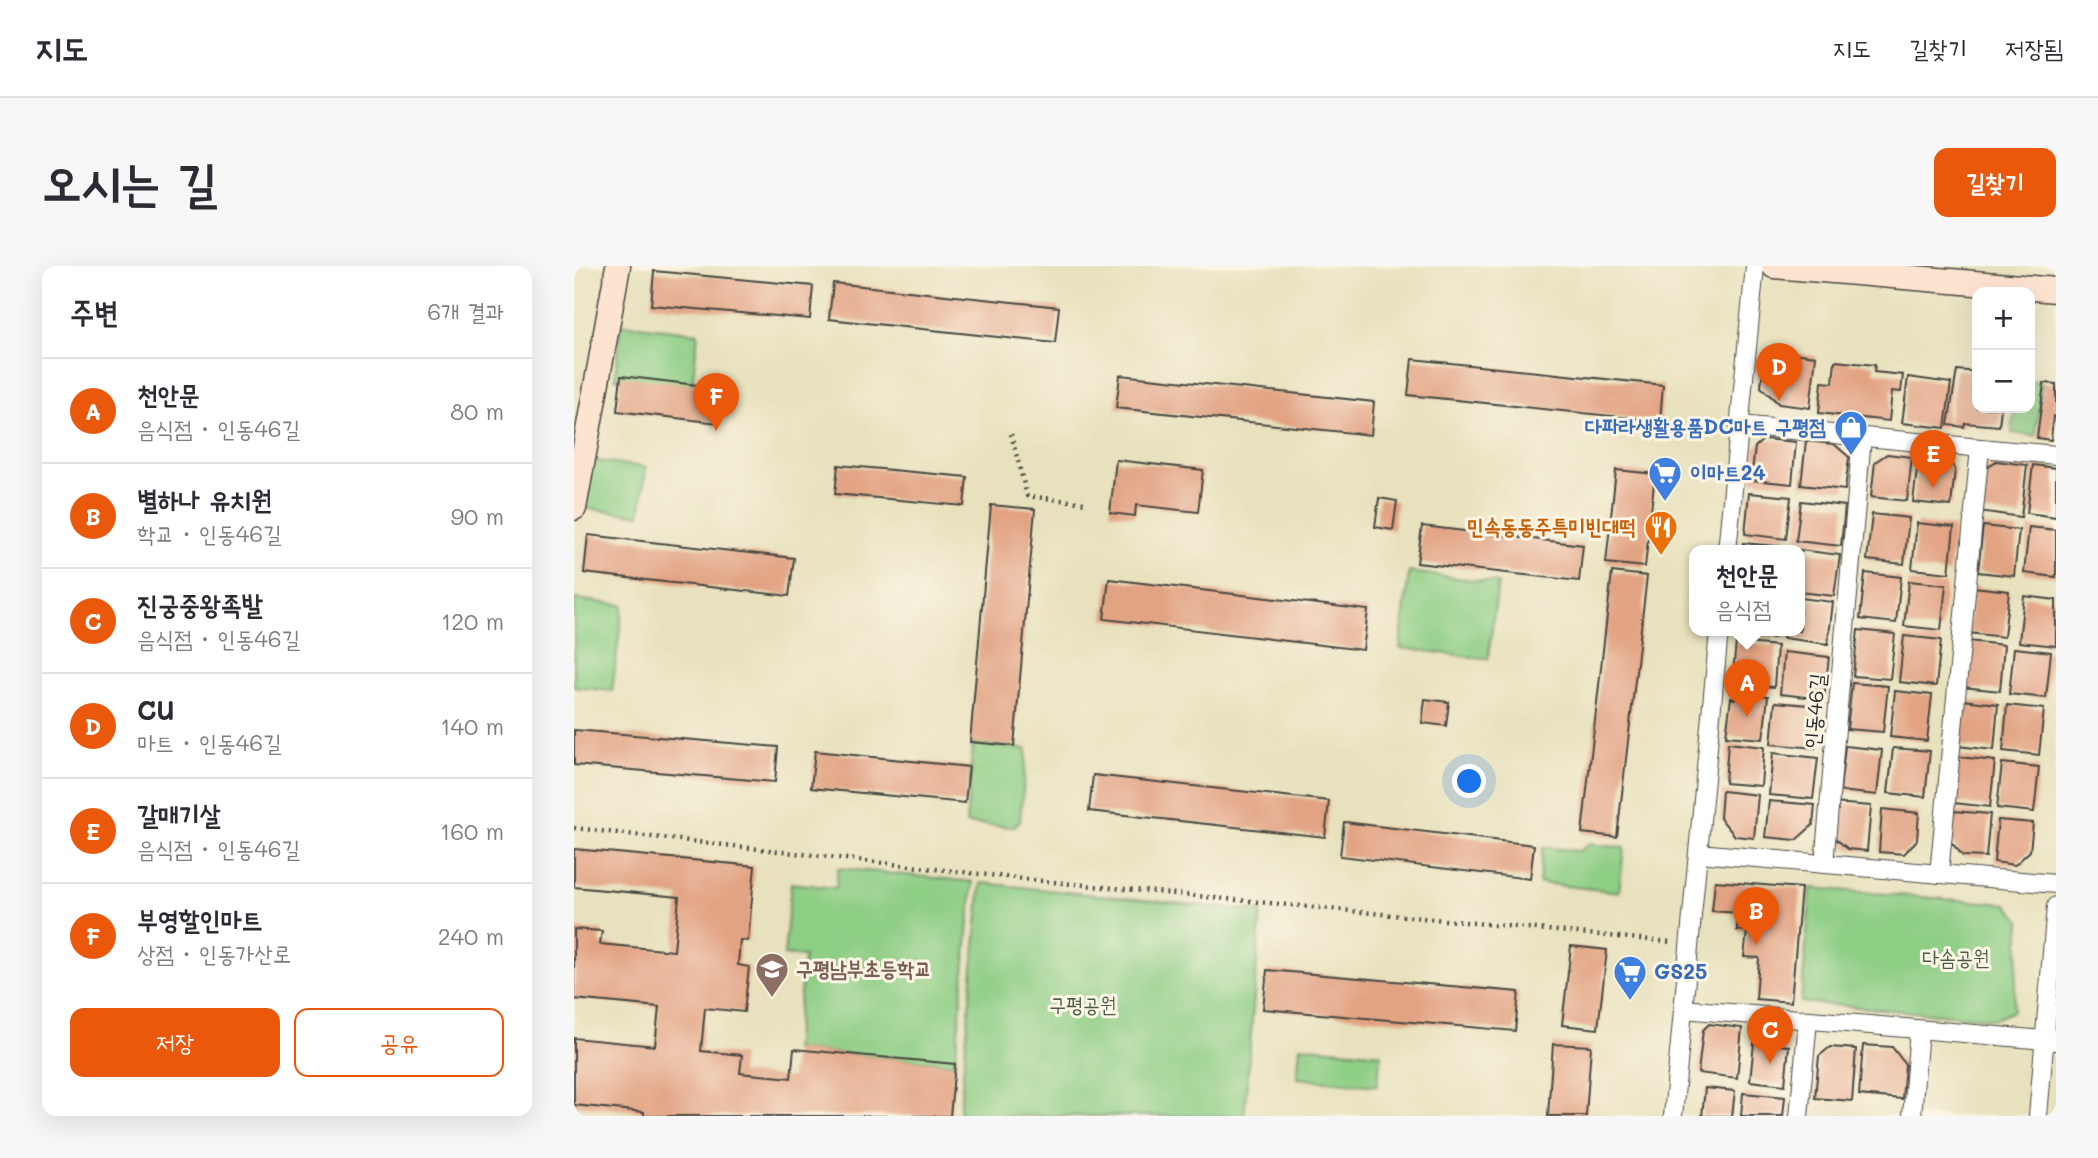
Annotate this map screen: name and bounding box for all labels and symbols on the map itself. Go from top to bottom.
pin: D [1756,343,1802,401]
pin: F [693,373,739,431]
shop icon: 다파라생활용품DC마트 구평점 [1832,408,1870,457]
place label: 다파라생활용품DC마트 구평점 [1585,412,1826,439]
pin: E [1910,430,1956,488]
supermarket icon: 이마트24 [1646,454,1684,503]
place label: 이마트24 [1690,458,1766,485]
restaurant icon: 민속동동주특미빈대떡 [1642,508,1680,557]
place label: 민속동동주특미빈대떡 [1467,512,1636,539]
pin: A [1724,659,1770,717]
street label: 인동46길 [1797,672,1830,750]
your location [1452,764,1486,798]
pin: B [1733,887,1779,945]
park label: 다솜공원 [1922,943,1990,970]
school or university icon: 구평남부초등학교 [753,950,791,999]
supermarket icon: GS25 [1611,953,1649,1002]
place label: 구평남부초등학교 [796,954,931,981]
place label: GS25 [1654,957,1707,984]
park label: 구평공원 [1049,990,1117,1017]
pin: C [1747,1006,1793,1064]

